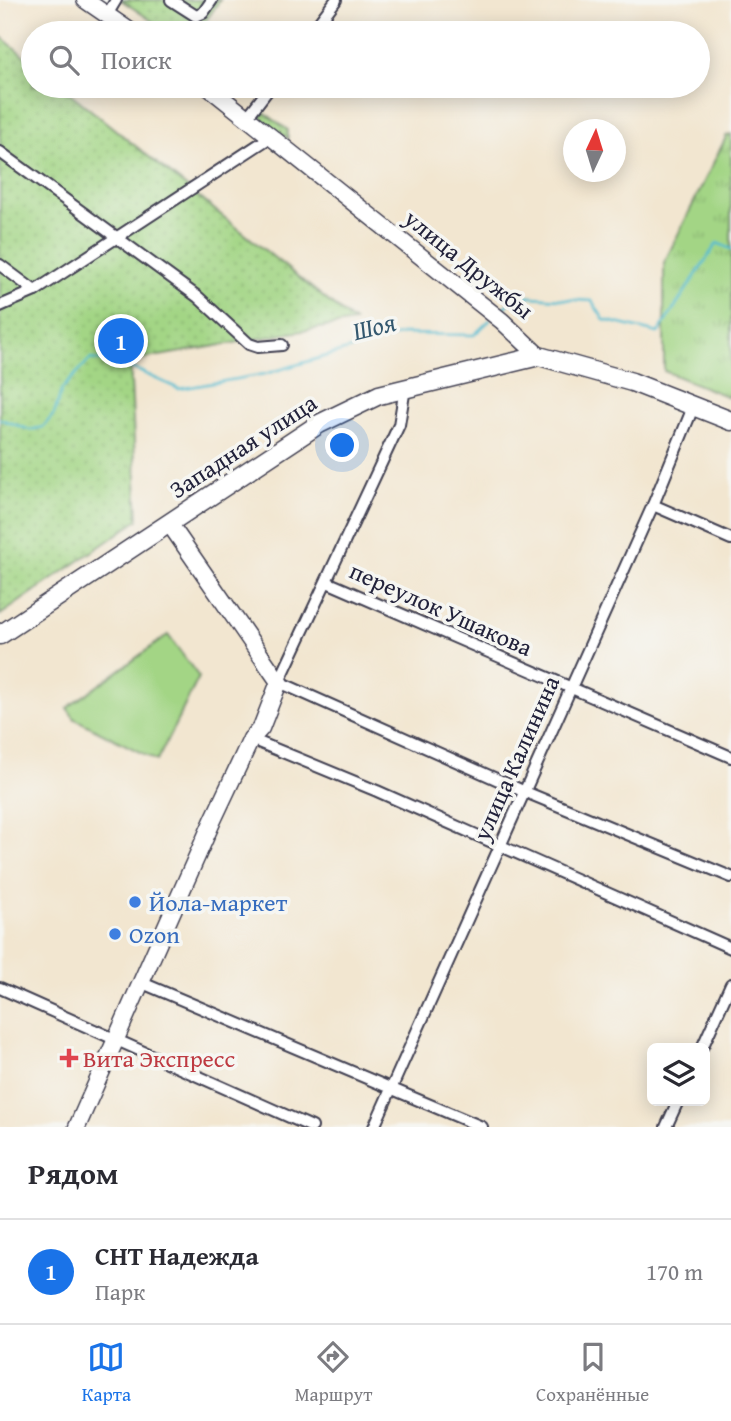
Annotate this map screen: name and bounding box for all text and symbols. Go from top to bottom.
search box [21,21,710,98]
text: Поиск [101,40,172,79]
icon: search [45,41,83,79]
north arrow [563,119,626,182]
street label: улица Дружбы [396,200,541,327]
water label: Шоя [348,302,400,350]
pin: 1 [98,315,144,367]
street label: Западная улица [162,385,324,507]
your location [325,428,359,462]
street label: переулок Ушакова [344,553,538,665]
street label: улица Калинина [464,669,568,847]
place label: Йола-маркет [149,885,288,920]
marker: Йола-маркет [127,894,143,910]
place label: Ozon [129,917,180,952]
marker: Ozon [107,926,123,942]
place label: Вита Экспресс [83,1041,235,1076]
map controls [647,1043,710,1106]
button: layers [647,1043,710,1106]
marker: Вита Экспресс [61,1050,77,1066]
text: Рядом [28,1151,119,1195]
text: СНТ Надежда [95,1236,259,1275]
text: 1 [45,1255,57,1288]
text: 170 m [646,1255,703,1288]
text: Парк [95,1275,145,1308]
tab: Карта [82,1338,131,1408]
tab: Маршрут [295,1338,372,1408]
tab: Сохранённые [536,1338,649,1408]

